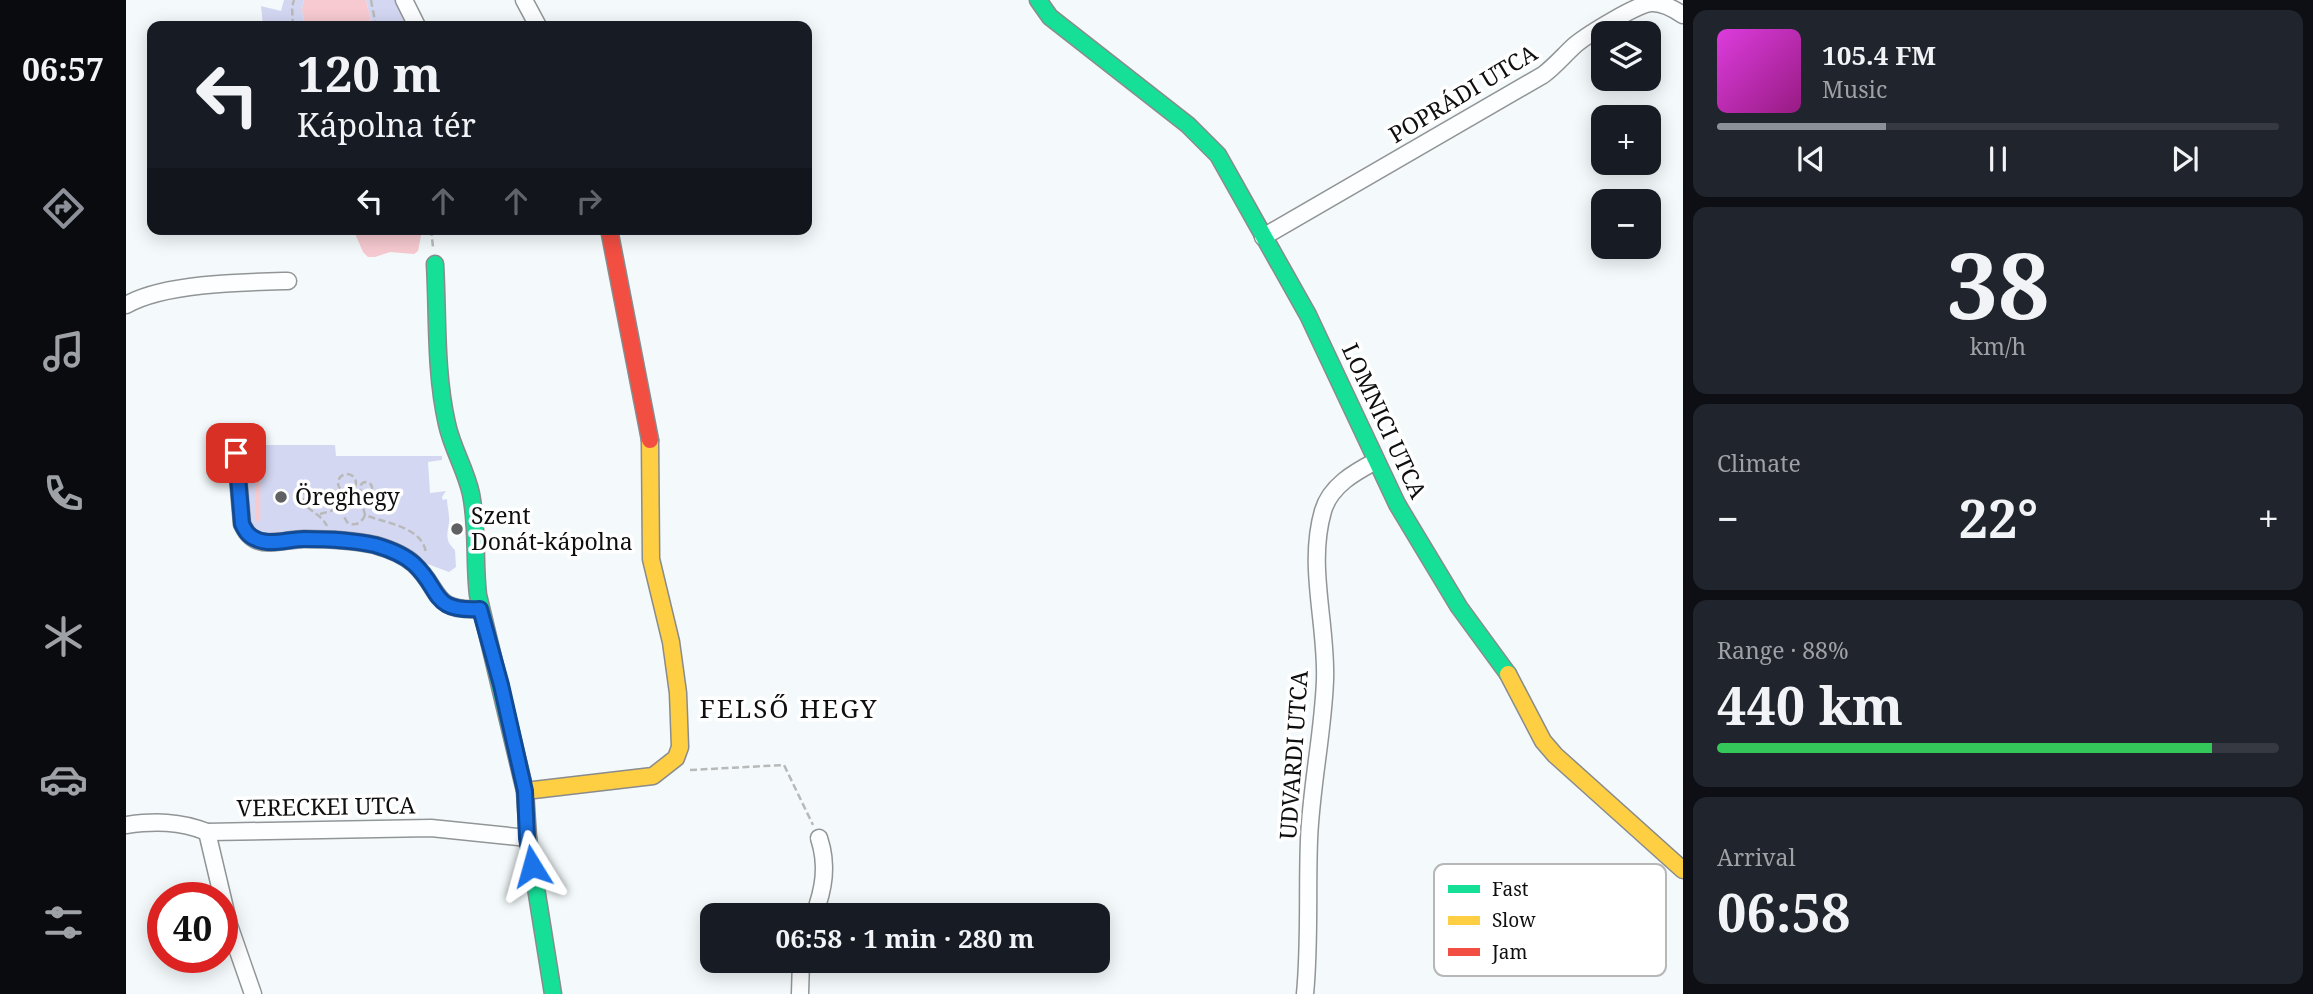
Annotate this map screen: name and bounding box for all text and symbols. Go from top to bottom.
map controls [1591,21,1661,259]
button: layers [1591,21,1661,91]
street label: POPRÁDI UTCA [1382,36,1543,150]
text: 105.4 FM [1822,37,1936,73]
text: 120 m [297,40,441,106]
text: 06:57 [22,47,104,90]
icon: left [182,49,273,140]
text: Music [1822,73,1887,105]
text: Kápolna tér [297,103,476,146]
button: + [1591,105,1661,175]
icon: previous [1792,140,1830,178]
icon: pause [1979,140,2017,178]
icon: next [2166,140,2204,178]
icon: left [351,182,389,220]
icon: ahead [424,182,462,220]
icon: ahead [497,182,535,220]
icon: right [570,182,608,220]
icon: directions [39,184,88,233]
button: − [1591,189,1661,259]
text: 38 [1947,222,2049,346]
icon: music [39,327,88,376]
text: km/h [1970,330,2026,362]
street label: LOMNICI UTCA [1335,338,1435,504]
pin [206,423,266,483]
icon: arrive [217,434,255,472]
text: Climate [1717,447,1801,479]
icon: phone [39,469,88,518]
place label: Öreghegy [295,480,400,512]
text: 22° [1959,482,2038,553]
marker: Öreghegy [273,489,289,505]
text: − [1717,492,1739,544]
text: + [2258,492,2279,544]
place label: Szent Donát-kápolna [471,499,633,557]
marker: Szent Donát-kápolna [449,521,465,537]
icon: climate [39,612,88,661]
text: Range · 88% [1717,634,1849,666]
street label: UDVARDI UTCA [1271,669,1315,841]
text: 440 km [1717,669,1903,740]
district label: FELSŐ HEGY [699,690,879,726]
icon: car [39,755,88,804]
street label: VERECKEI UTCA [236,788,416,824]
position arrow [495,829,569,903]
text: Arrival [1717,841,1796,873]
legend [1434,864,1666,976]
text: Fast [1492,876,1529,902]
text: 06:58 [1717,876,1850,947]
speed limit sign: 40 [147,882,238,973]
icon: filters [39,898,88,947]
text: Slow [1492,907,1536,933]
text: 06:58 · 1 min · 280 m [775,920,1035,956]
text: Jam [1491,939,1527,965]

